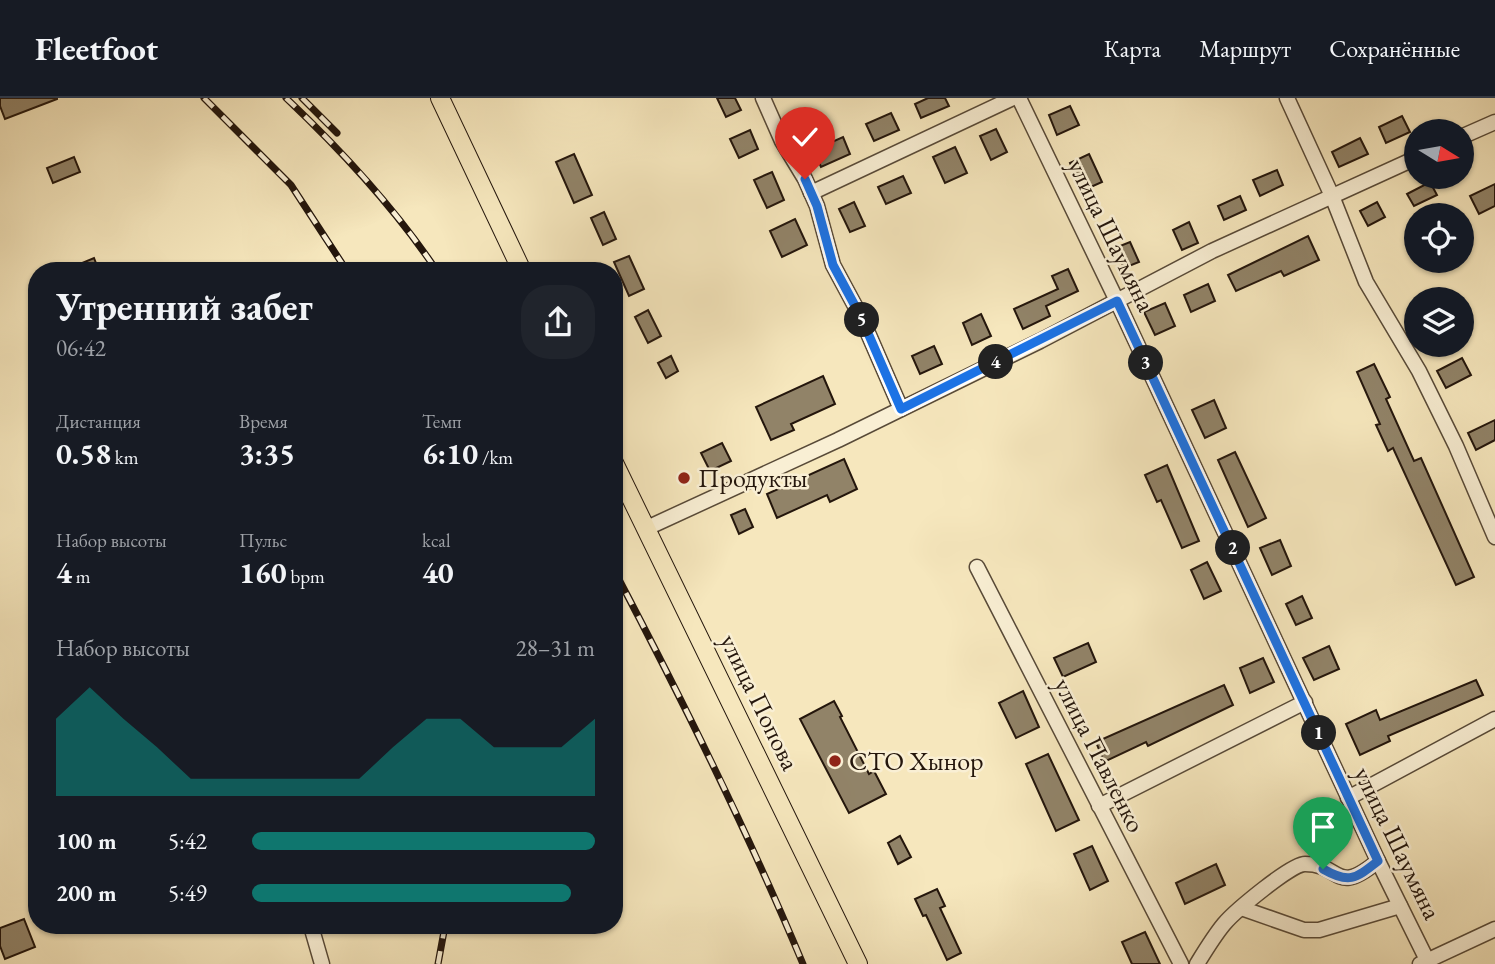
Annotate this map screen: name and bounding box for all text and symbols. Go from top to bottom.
text: Fleetfoot [35,27,158,70]
text: Карта [1104,33,1161,64]
text: Маршрут [1199,33,1291,64]
text: Сохранённые [1329,33,1460,64]
pin [775,107,835,179]
icon: check [786,118,824,156]
north arrow [1404,119,1474,189]
map controls [1404,119,1474,357]
street label: улица Шаумяна [1060,153,1164,318]
button: locate [1404,203,1474,273]
text: Утренний забег [56,282,313,331]
button: share [521,285,595,359]
button: layers [1404,287,1474,357]
pin: 5 [844,302,880,338]
text: 5 [856,307,867,332]
text: 06:42 [56,333,106,363]
pin: 4 [978,344,1014,380]
pin: 3 [1128,345,1164,380]
text: 4 [990,349,1001,374]
text: 3 [1140,350,1151,375]
text: Дистанция [56,409,141,434]
text: Время [239,409,288,434]
text: Темп [422,409,462,434]
text: 0.58 [56,434,111,473]
text: 3:35 [239,434,295,473]
text: 6:10 [422,434,478,473]
text: km [111,445,139,470]
text: /km [478,445,513,470]
place label: Продукты [698,461,808,495]
marker: Продукты [676,470,692,486]
text: Набор высоты [56,528,167,553]
text: Пульс [239,528,287,553]
text: kcal [422,528,451,553]
pin: 2 [1216,531,1250,566]
text: 2 [1227,535,1238,560]
text: 4 [56,553,72,592]
text: 160 [239,553,287,592]
text: 40 [422,553,454,592]
text: m [72,564,90,589]
text: bpm [287,564,325,589]
street label: улица Попова [712,628,808,776]
text: Набор высоты [56,633,190,663]
text: 28–31 m [516,633,595,663]
street label: улица Павленко [1046,672,1154,838]
pin: 1 [1302,716,1336,750]
text: 1 [1313,720,1324,745]
place label: СТО Хынор [849,744,984,778]
marker: СТО Хынор [827,753,843,769]
street label: улица Шаумяна [1346,761,1450,926]
pin [1293,797,1353,869]
icon: arrive [1304,808,1342,846]
text: 100 m [56,826,117,856]
text: 5:42 [168,826,207,856]
text: 200 m [56,878,117,908]
text: 5:49 [168,878,207,908]

